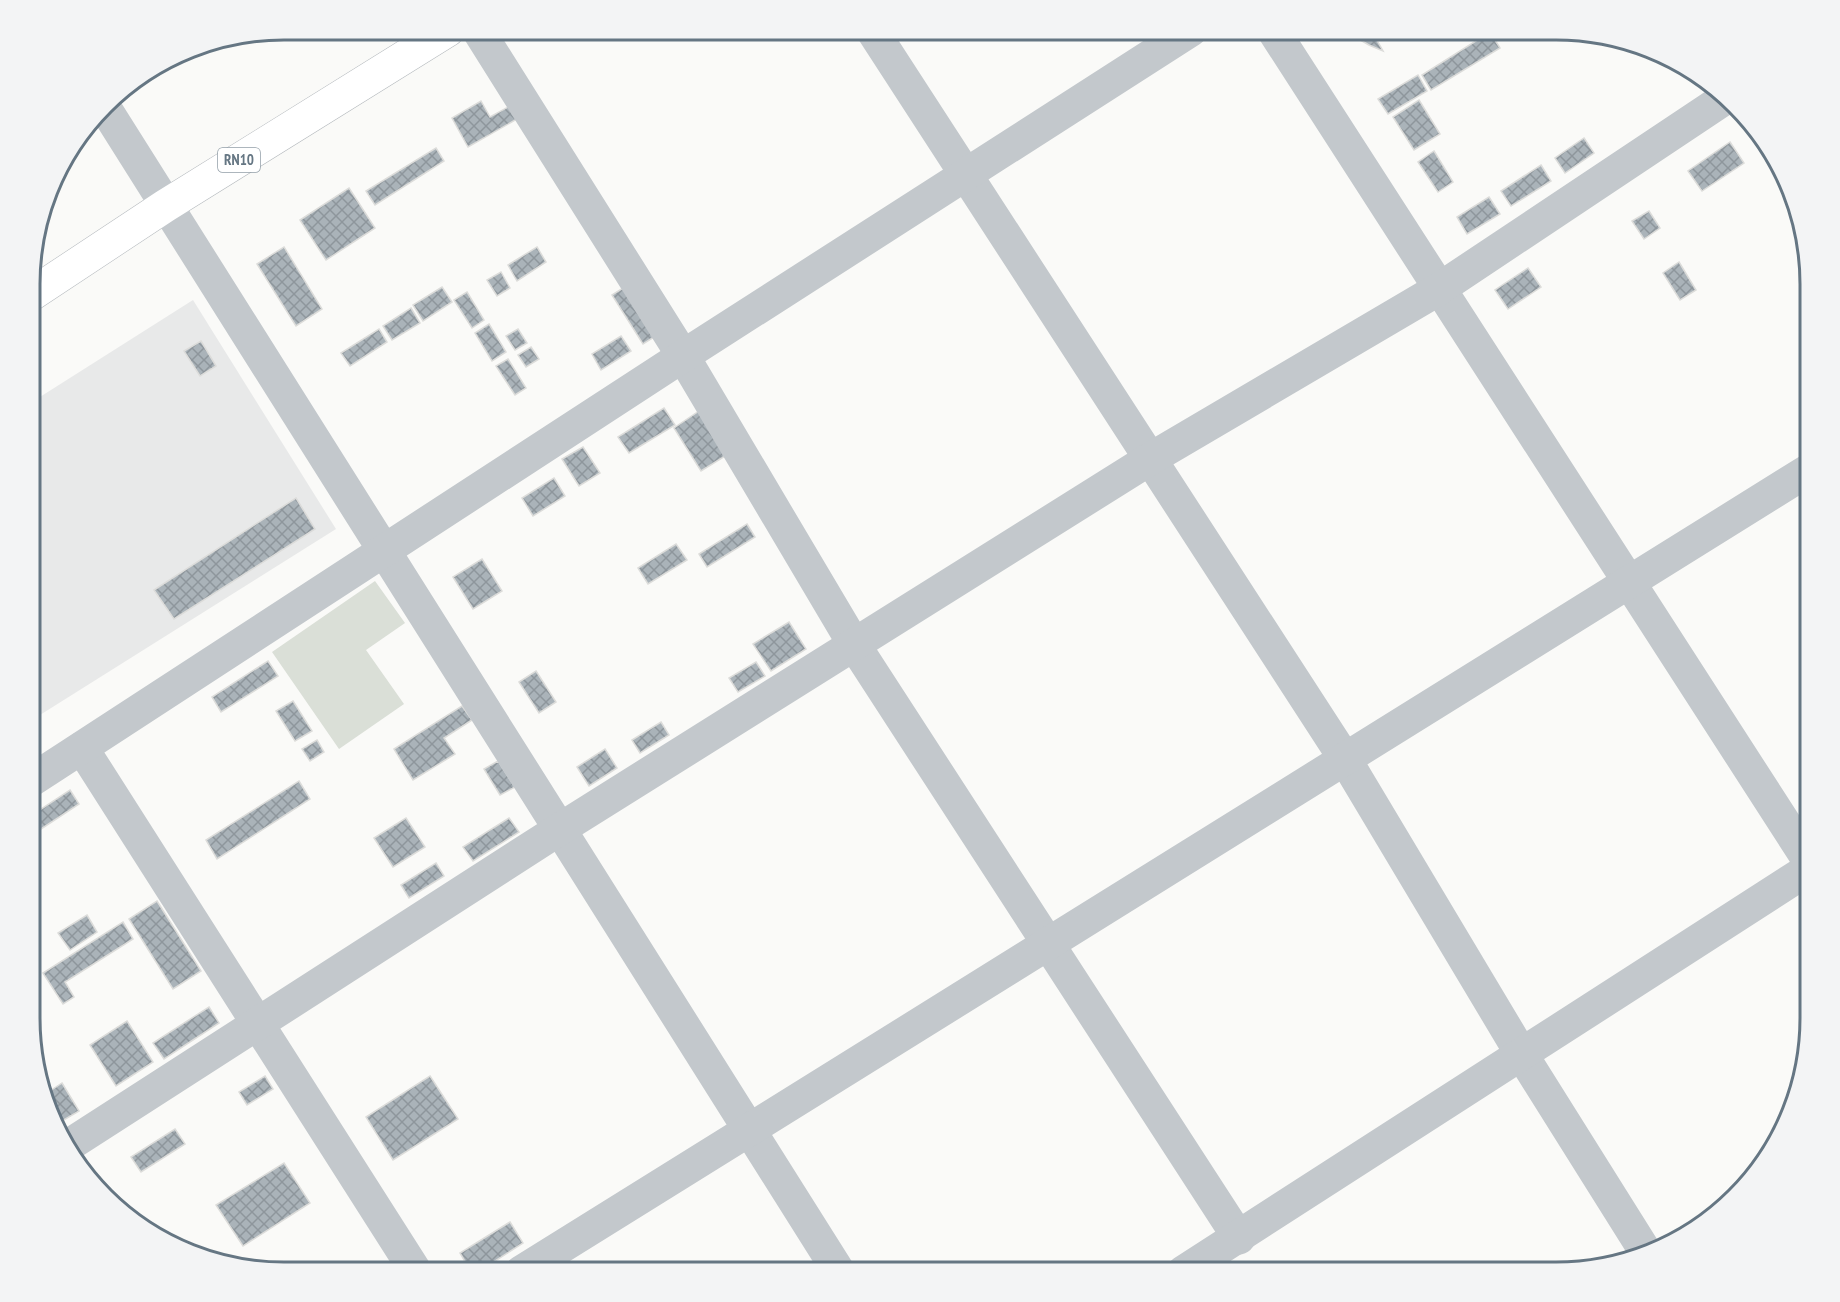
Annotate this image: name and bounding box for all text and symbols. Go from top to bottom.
road number: RN10 [218,148,260,172]

